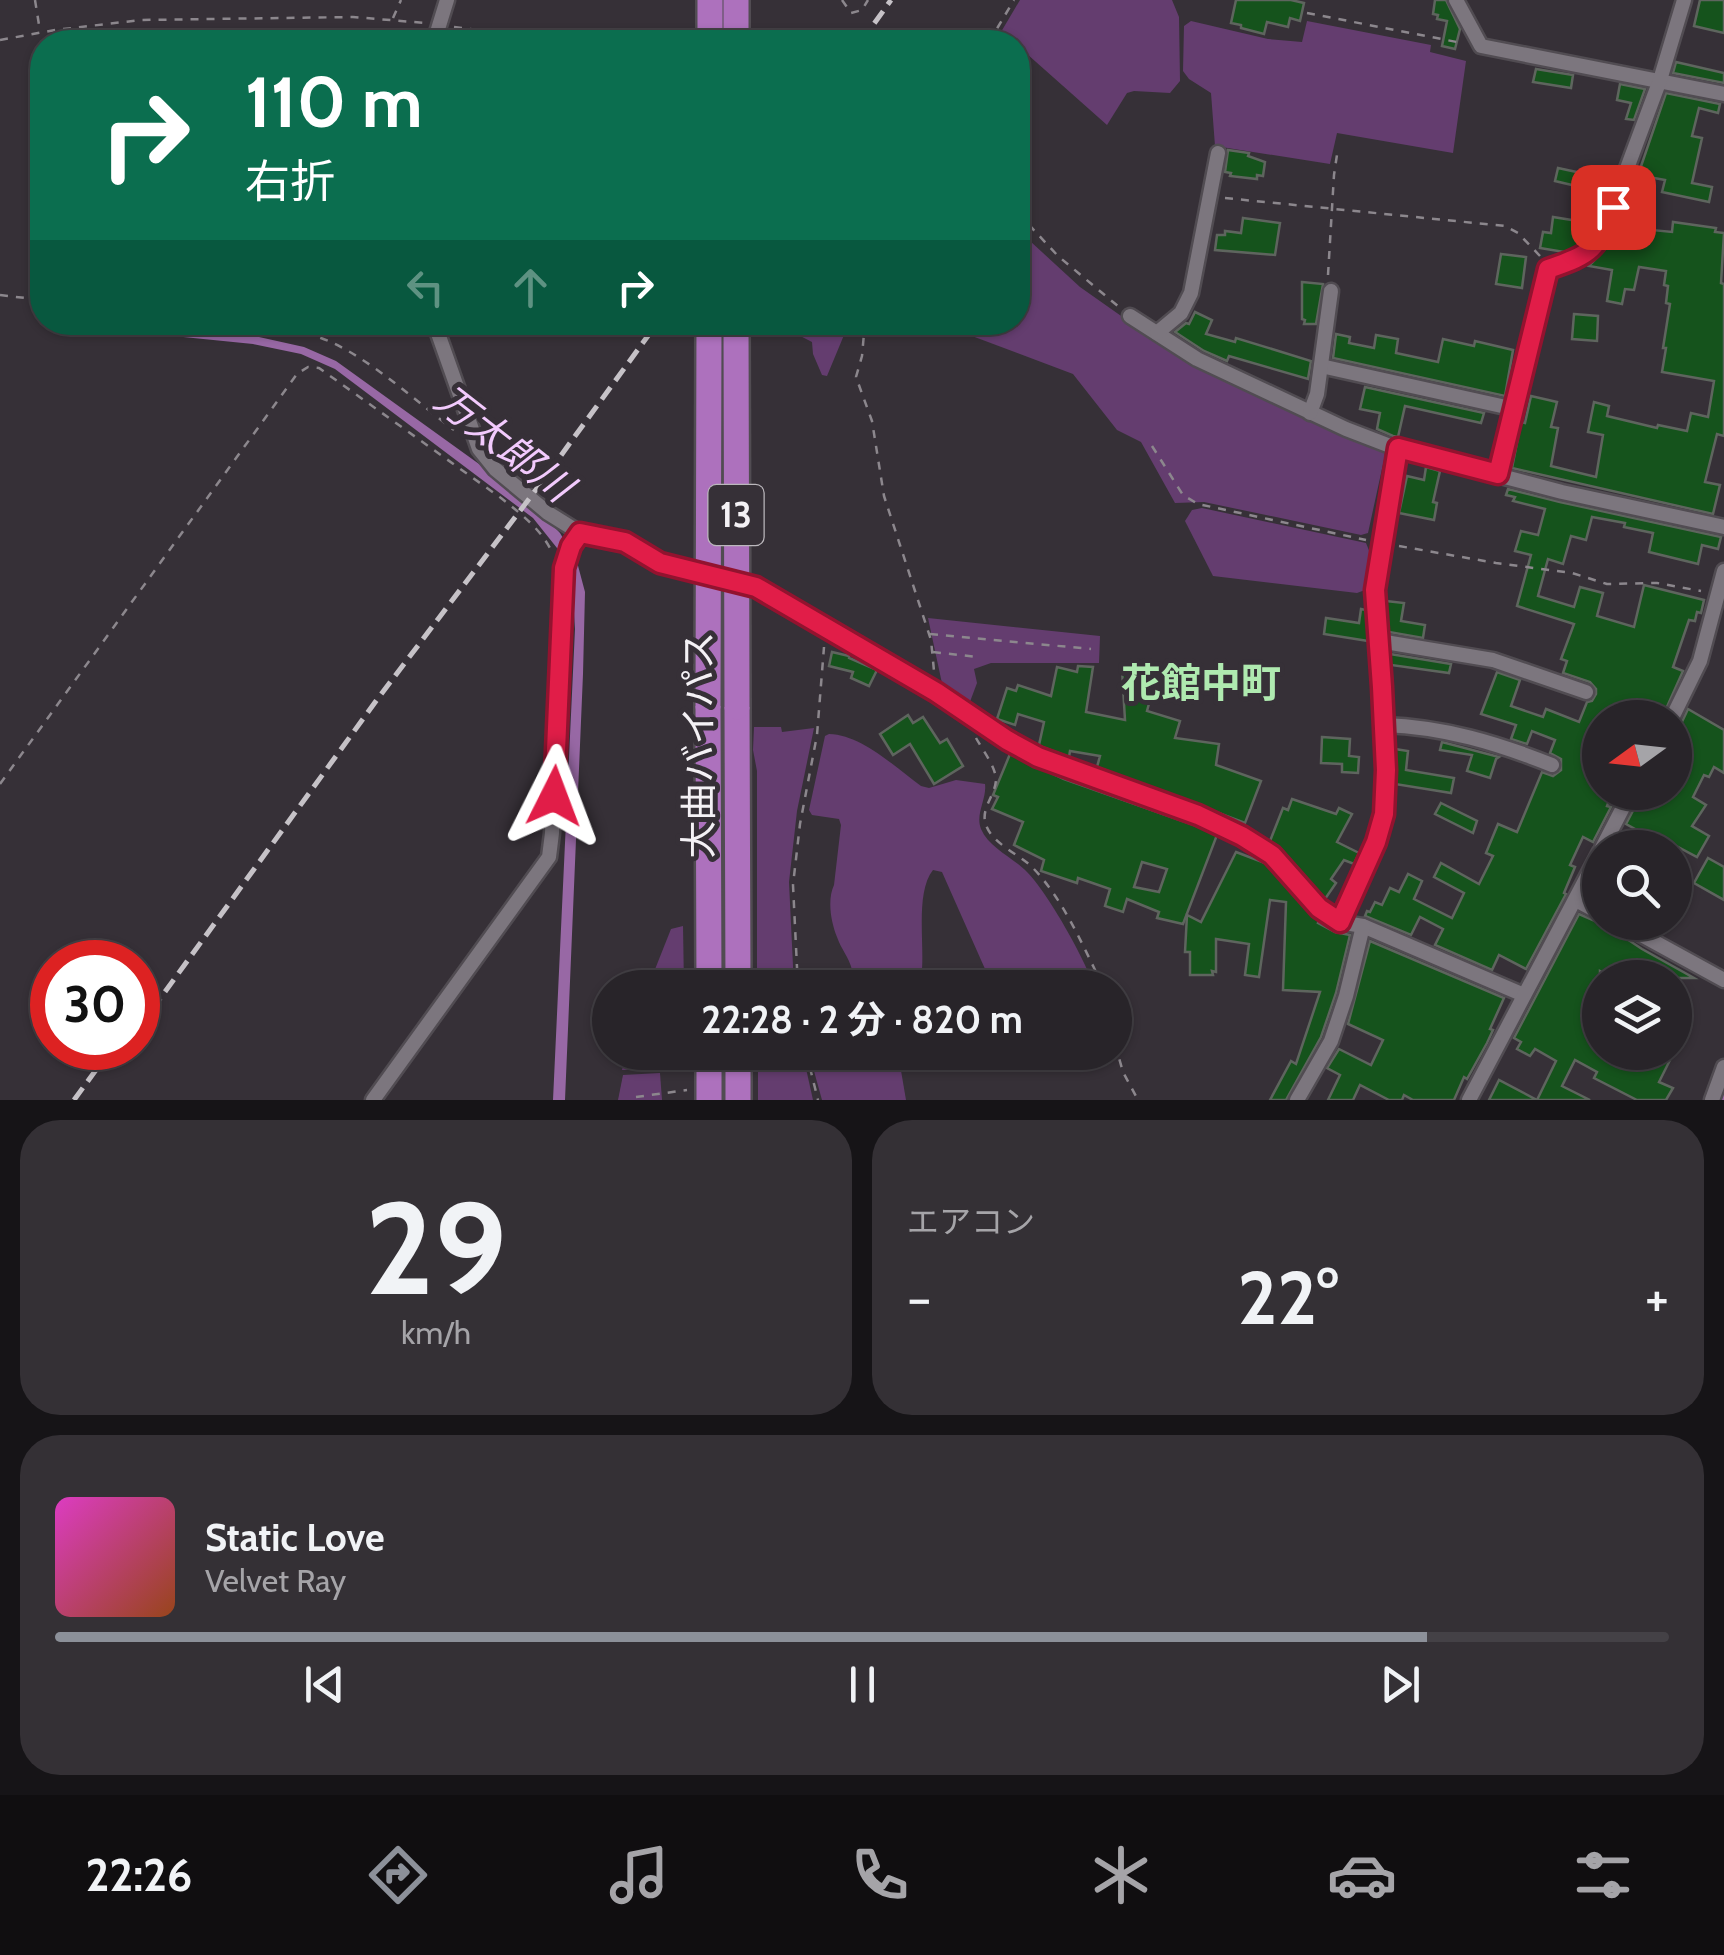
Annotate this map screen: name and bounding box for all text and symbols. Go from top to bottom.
text: 110 m [245,59,423,145]
icon: right [80,70,210,200]
text: 右折 [245,154,335,208]
pin [1571,165,1656,250]
icon: arrive [1586,180,1641,235]
icon: left [398,260,453,315]
icon: ahead [503,260,558,315]
icon: right [608,260,663,315]
water label: 万太郎川 [426,374,586,514]
road number: 13 [708,485,764,545]
street label: 大曲バイパス [675,631,722,859]
district label: 花館中町 [1121,658,1281,707]
north arrow [1582,700,1692,810]
map controls [1582,700,1692,1070]
position arrow [502,744,606,848]
button: search [1582,830,1692,940]
speed limit sign: 30 [30,940,160,1070]
button: layers [1582,960,1692,1070]
text: 22:28 · 2 分 · 820 m [701,996,1023,1043]
text: 29 [365,1169,507,1327]
text: エアコン [907,1202,1035,1241]
text: 22° [1237,1252,1339,1343]
text: − [907,1264,931,1331]
text: + [1645,1264,1669,1331]
text: km/h [401,1313,471,1352]
text: Static Love [205,1514,384,1561]
text: Velvet Ray [205,1561,346,1600]
icon: previous [297,1657,352,1712]
icon: pause [835,1657,890,1712]
icon: next [1373,1657,1428,1712]
icon: directions [363,1840,433,1910]
icon: music [604,1840,674,1910]
icon: phone [845,1840,915,1910]
icon: climate [1086,1840,1156,1910]
icon: car [1327,1840,1397,1910]
icon: filters [1568,1840,1638,1910]
text: 22:26 [86,1848,192,1902]

